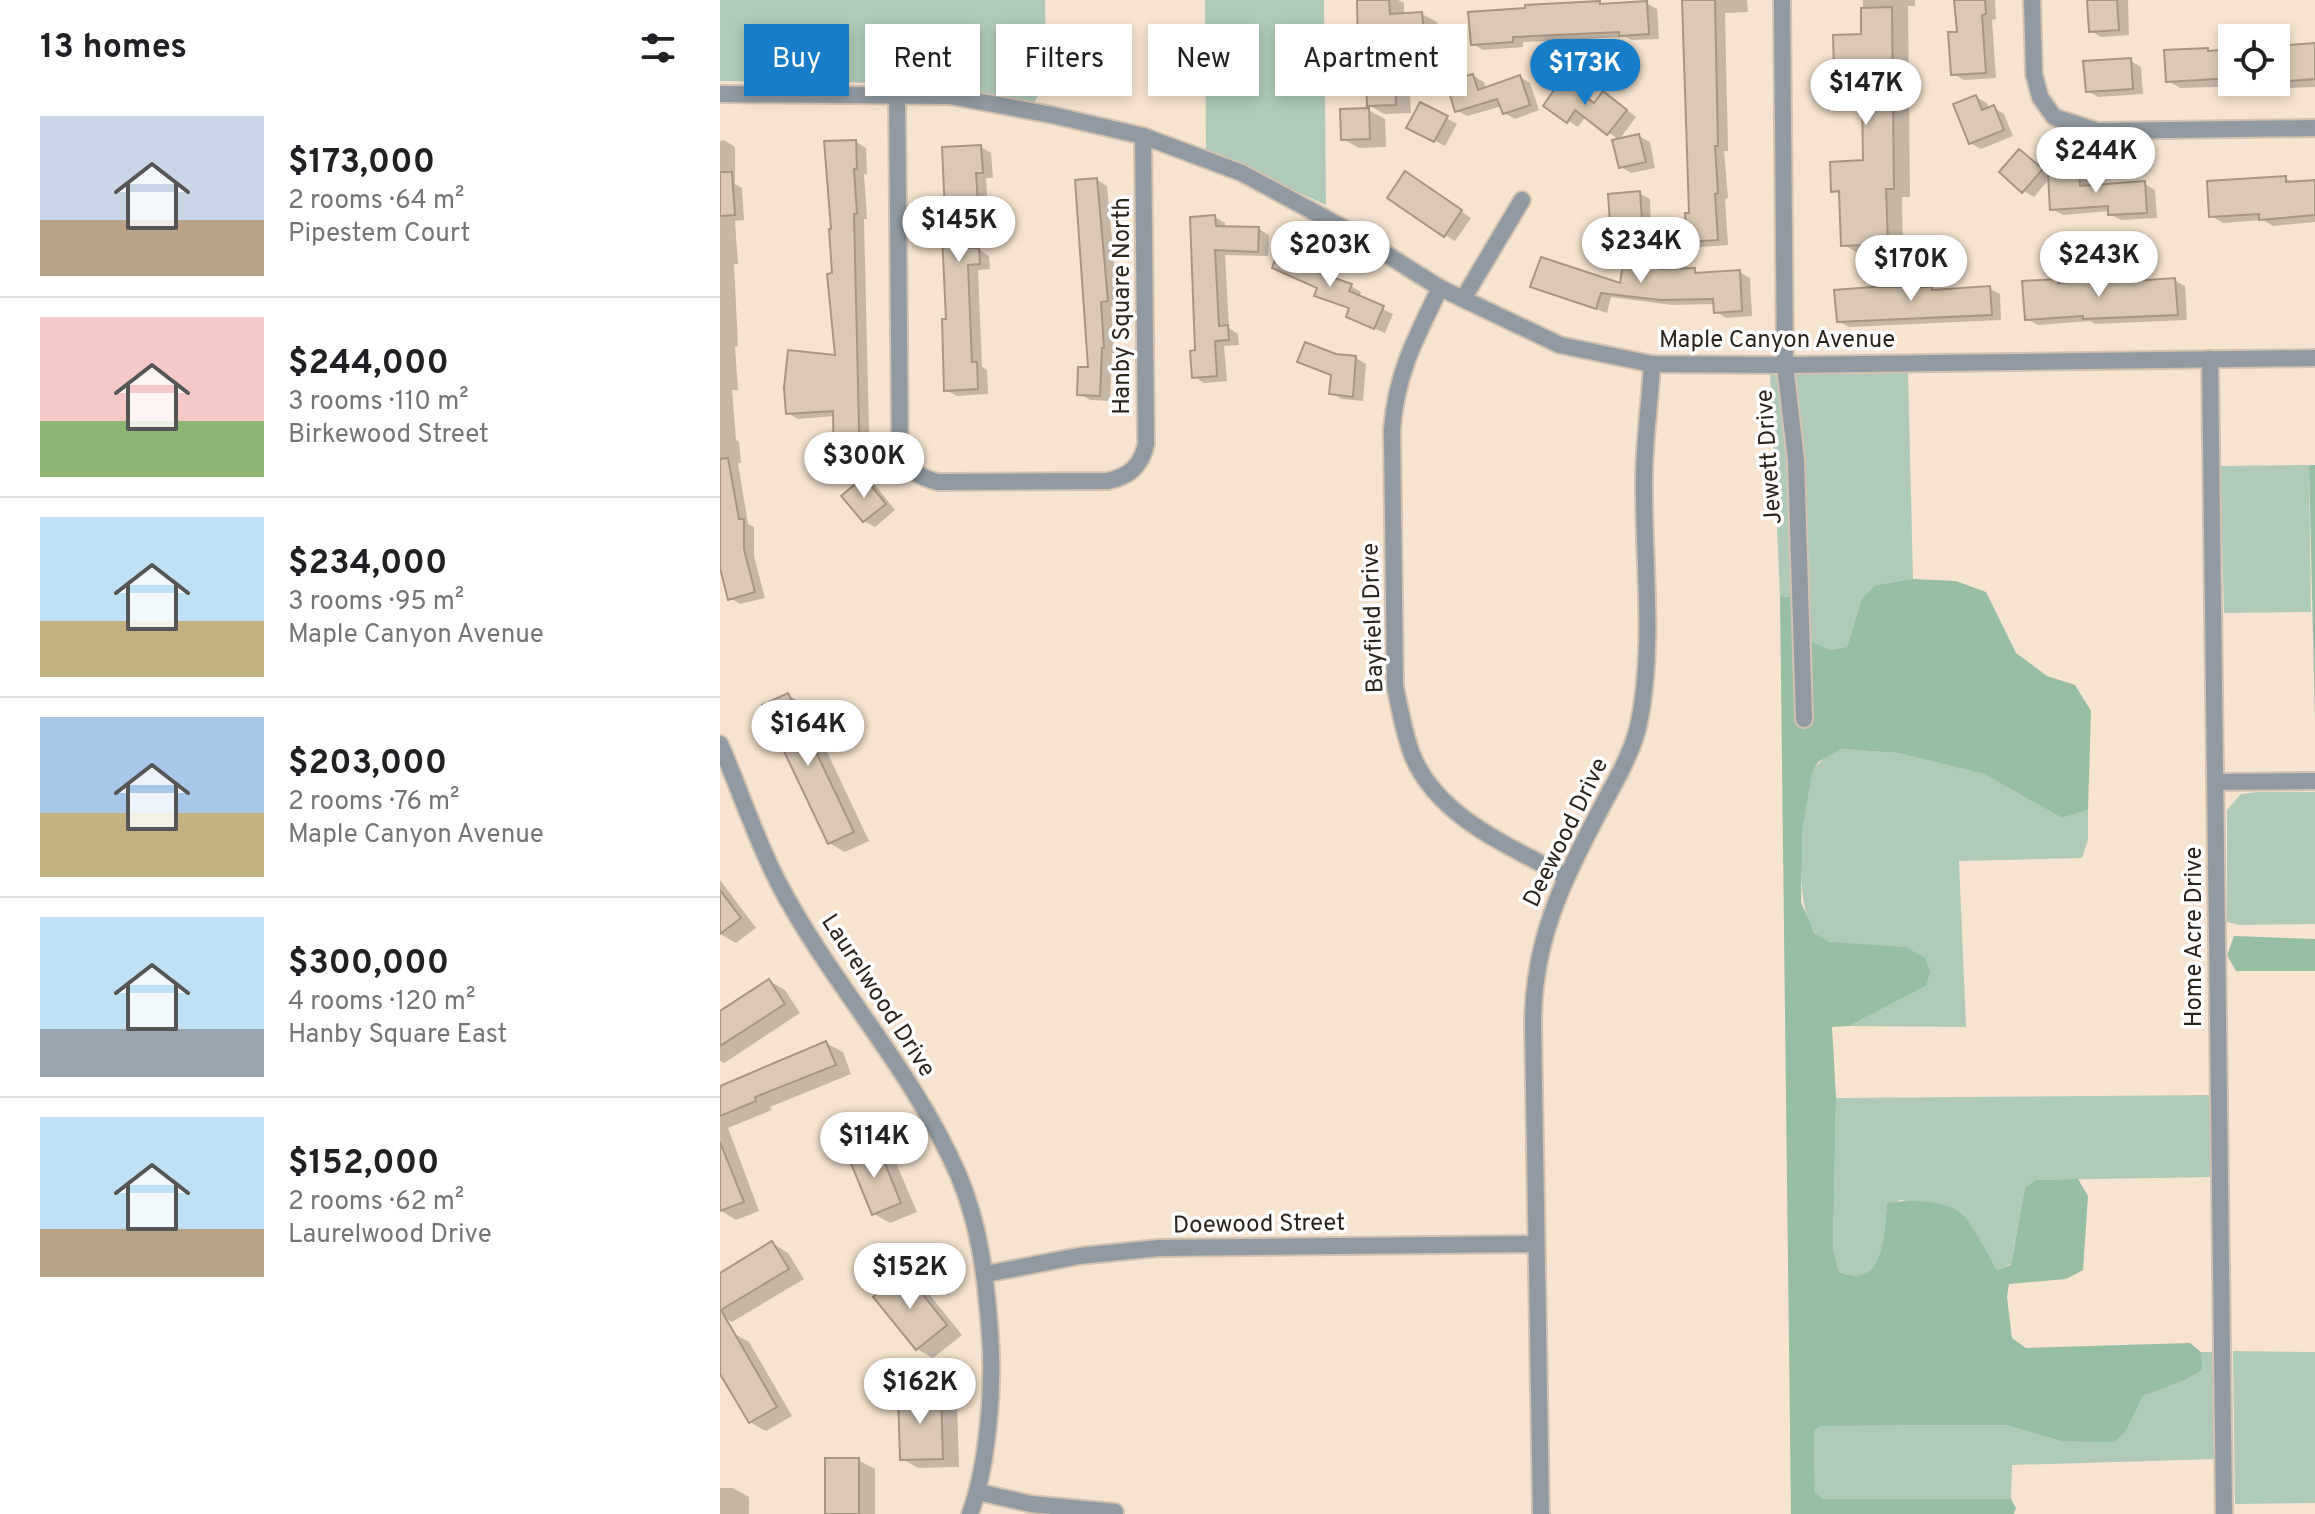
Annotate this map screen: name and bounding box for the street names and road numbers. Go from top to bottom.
street label: Hanby Square North [1108,197,1138,415]
street label: Maple Canyon Avenue [1659,326,1895,356]
street label: Jewett Drive [1750,388,1790,526]
street label: Bayfield Drive [1356,542,1392,694]
street label: Deewood Drive [1518,753,1616,913]
street label: Home Acre Drive [2180,847,2210,1027]
street label: Laurelwood Drive [814,909,941,1083]
street label: Doewood Street [1173,1208,1345,1242]

